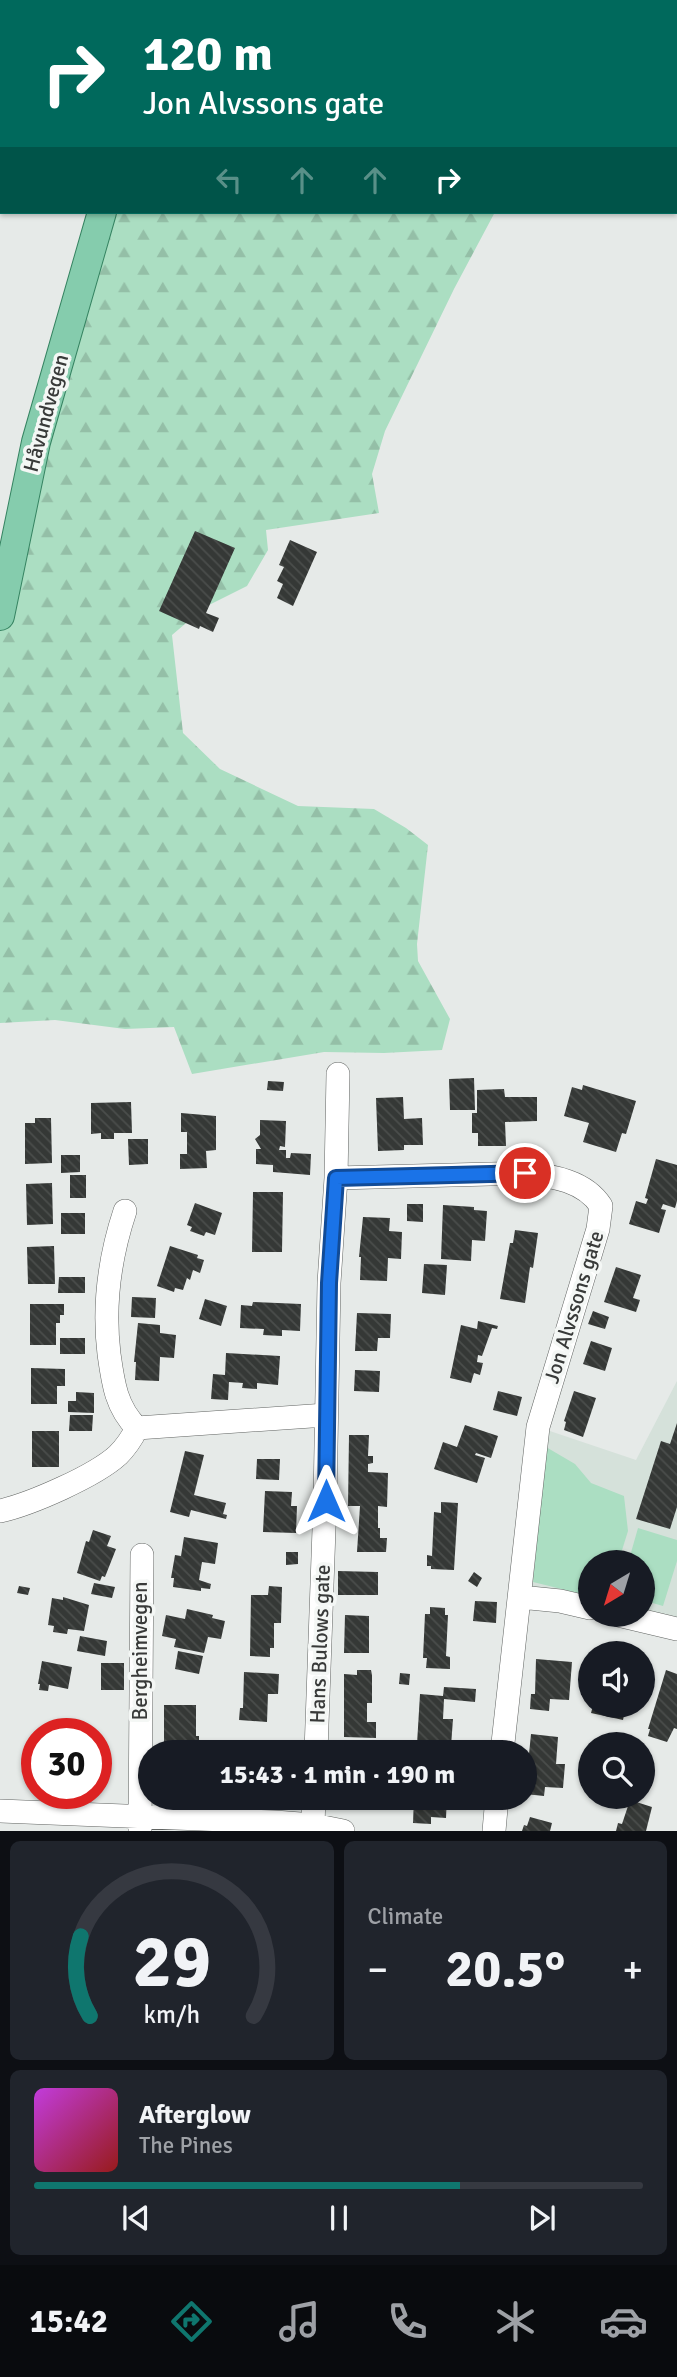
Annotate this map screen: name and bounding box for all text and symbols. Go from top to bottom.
text: 120 m [143,24,273,84]
icon: right [28,28,119,119]
text: Jon Alvssons gate [143,84,384,123]
icon: left [210,161,248,199]
icon: ahead [283,161,321,199]
icon: ahead [356,161,394,199]
icon: right [429,161,467,199]
street label: Håvundvegen [18,351,74,475]
pin [495,1143,555,1203]
icon: arrive [506,1154,544,1192]
street label: Jon Alvssons gate [538,1228,610,1386]
position arrow [289,1464,363,1538]
north arrow [578,1550,654,1628]
map controls [578,1550,655,1809]
street label: Hans Bulows gate [304,1564,336,1724]
street label: Bergheimvegen [127,1582,153,1720]
button: sound [578,1641,655,1718]
speed limit sign: 30 [21,1718,112,1809]
button: search [578,1732,655,1809]
text: 15:43 · 1 min · 190 m [220,1759,455,1791]
text: Climate [368,1902,443,1931]
text: 29 [132,1919,211,2008]
text: 20.5° [445,1937,565,2001]
text: − [368,1946,388,1993]
text: + [622,1946,643,1993]
text: km/h [143,1999,200,2030]
text: Afterglow [139,2099,251,2131]
text: The Pines [139,2131,233,2160]
icon: previous [117,2199,155,2237]
icon: pause [320,2199,358,2237]
icon: next [523,2199,561,2237]
icon: directions [167,2297,216,2346]
icon: music [275,2297,324,2346]
icon: phone [383,2297,432,2346]
icon: climate [491,2297,540,2346]
icon: car [599,2297,648,2346]
text: 15:42 [29,2302,108,2341]

